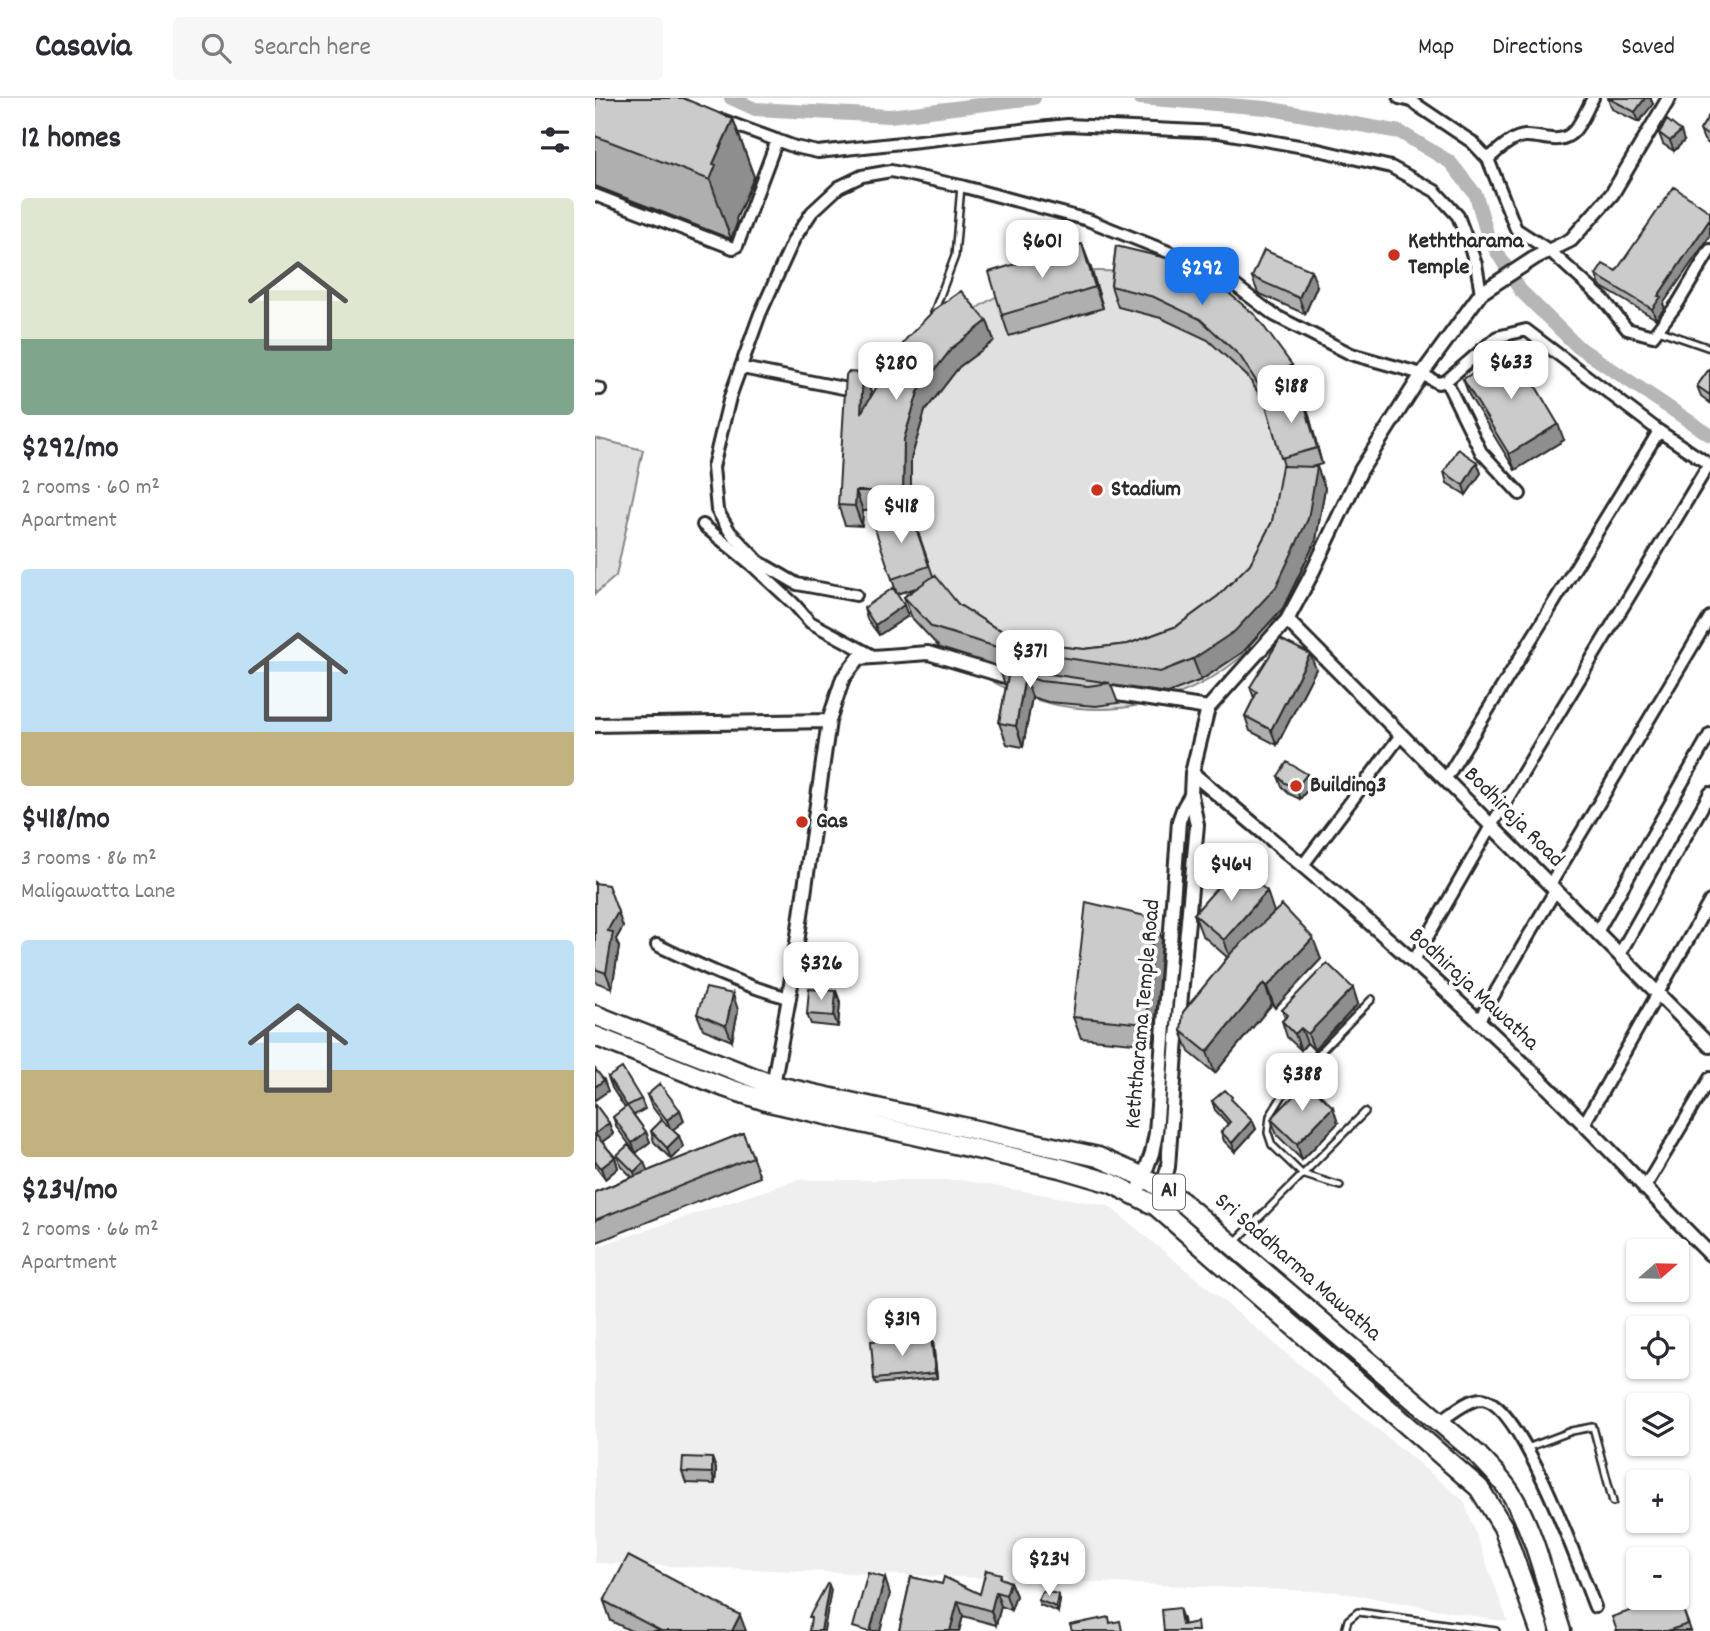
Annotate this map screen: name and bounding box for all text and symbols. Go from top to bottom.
search box [173,17,663,80]
text: Casavia [35,25,131,72]
icon: search [197,29,235,67]
text: Search here [253,30,371,67]
text: Map [1418,31,1454,65]
text: Directions [1492,31,1583,65]
text: Saved [1621,31,1675,65]
text: 12 homes [21,119,121,162]
icon: filters [536,121,574,159]
pin: $601 [1001,220,1083,280]
text: $601 [1022,226,1062,259]
place label: Keththarama Temple [1408,226,1525,285]
icon: home [235,243,361,369]
marker: Keththarama Temple [1386,247,1402,263]
pin: $292 [1161,248,1243,307]
text: $292 [1181,253,1223,286]
pin: $280 [855,342,937,402]
pin: $633 [1470,342,1552,401]
text: $633 [1489,347,1533,380]
text: $280 [874,348,918,381]
pin: $188 [1250,366,1332,425]
text: $188 [1273,371,1309,404]
text: $292/mo [21,429,119,472]
text: 2 rooms · 60 m² [21,472,160,505]
place label: Stadium [1111,474,1181,507]
marker: Stadium [1089,482,1105,498]
pin: $418 [860,486,942,545]
text: $418 [883,491,919,524]
text: Apartment [21,505,117,538]
icon: home [235,614,361,740]
pin: $371 [989,630,1071,690]
text: $371 [1012,636,1048,669]
street label: Bodhiraja Road [1455,760,1571,876]
place label: Building3 [1310,770,1386,803]
marker: Building3 [1288,778,1304,794]
text: $418/mo [21,800,110,843]
place label: Gas [816,806,848,839]
marker: Gas [794,814,810,830]
text: 3 rooms · 86 m² [21,843,157,876]
pin: $464 [1190,844,1272,903]
text: $464 [1210,849,1252,882]
text: Maligawatta Lane [21,876,175,909]
street label: Keththarama Temple Road [1118,898,1170,1130]
street label: Bodhiraja Mawatha [1400,921,1546,1060]
pin: $326 [780,942,862,1002]
text: $326 [799,948,843,981]
icon: home [235,985,361,1111]
pin: $388 [1261,1054,1343,1113]
text: $388 [1282,1059,1322,1092]
text: $234/mo [21,1171,118,1214]
road number: A1 [1153,1174,1185,1210]
street label: Sri Saddharma Mawatha [1206,1186,1389,1351]
text: 2 rooms · 66 m² [21,1214,159,1247]
north arrow [1626,1239,1689,1302]
map controls [1626,1239,1689,1610]
text: Apartment [21,1247,117,1280]
pin: $319 [861,1298,943,1358]
text: $319 [883,1304,921,1337]
button: locate [1626,1316,1689,1379]
button: layers [1626,1393,1689,1456]
button: + [1626,1470,1689,1533]
pin: $234 [1008,1538,1090,1598]
text: $234 [1028,1544,1070,1577]
button: − [1626,1547,1689,1610]

